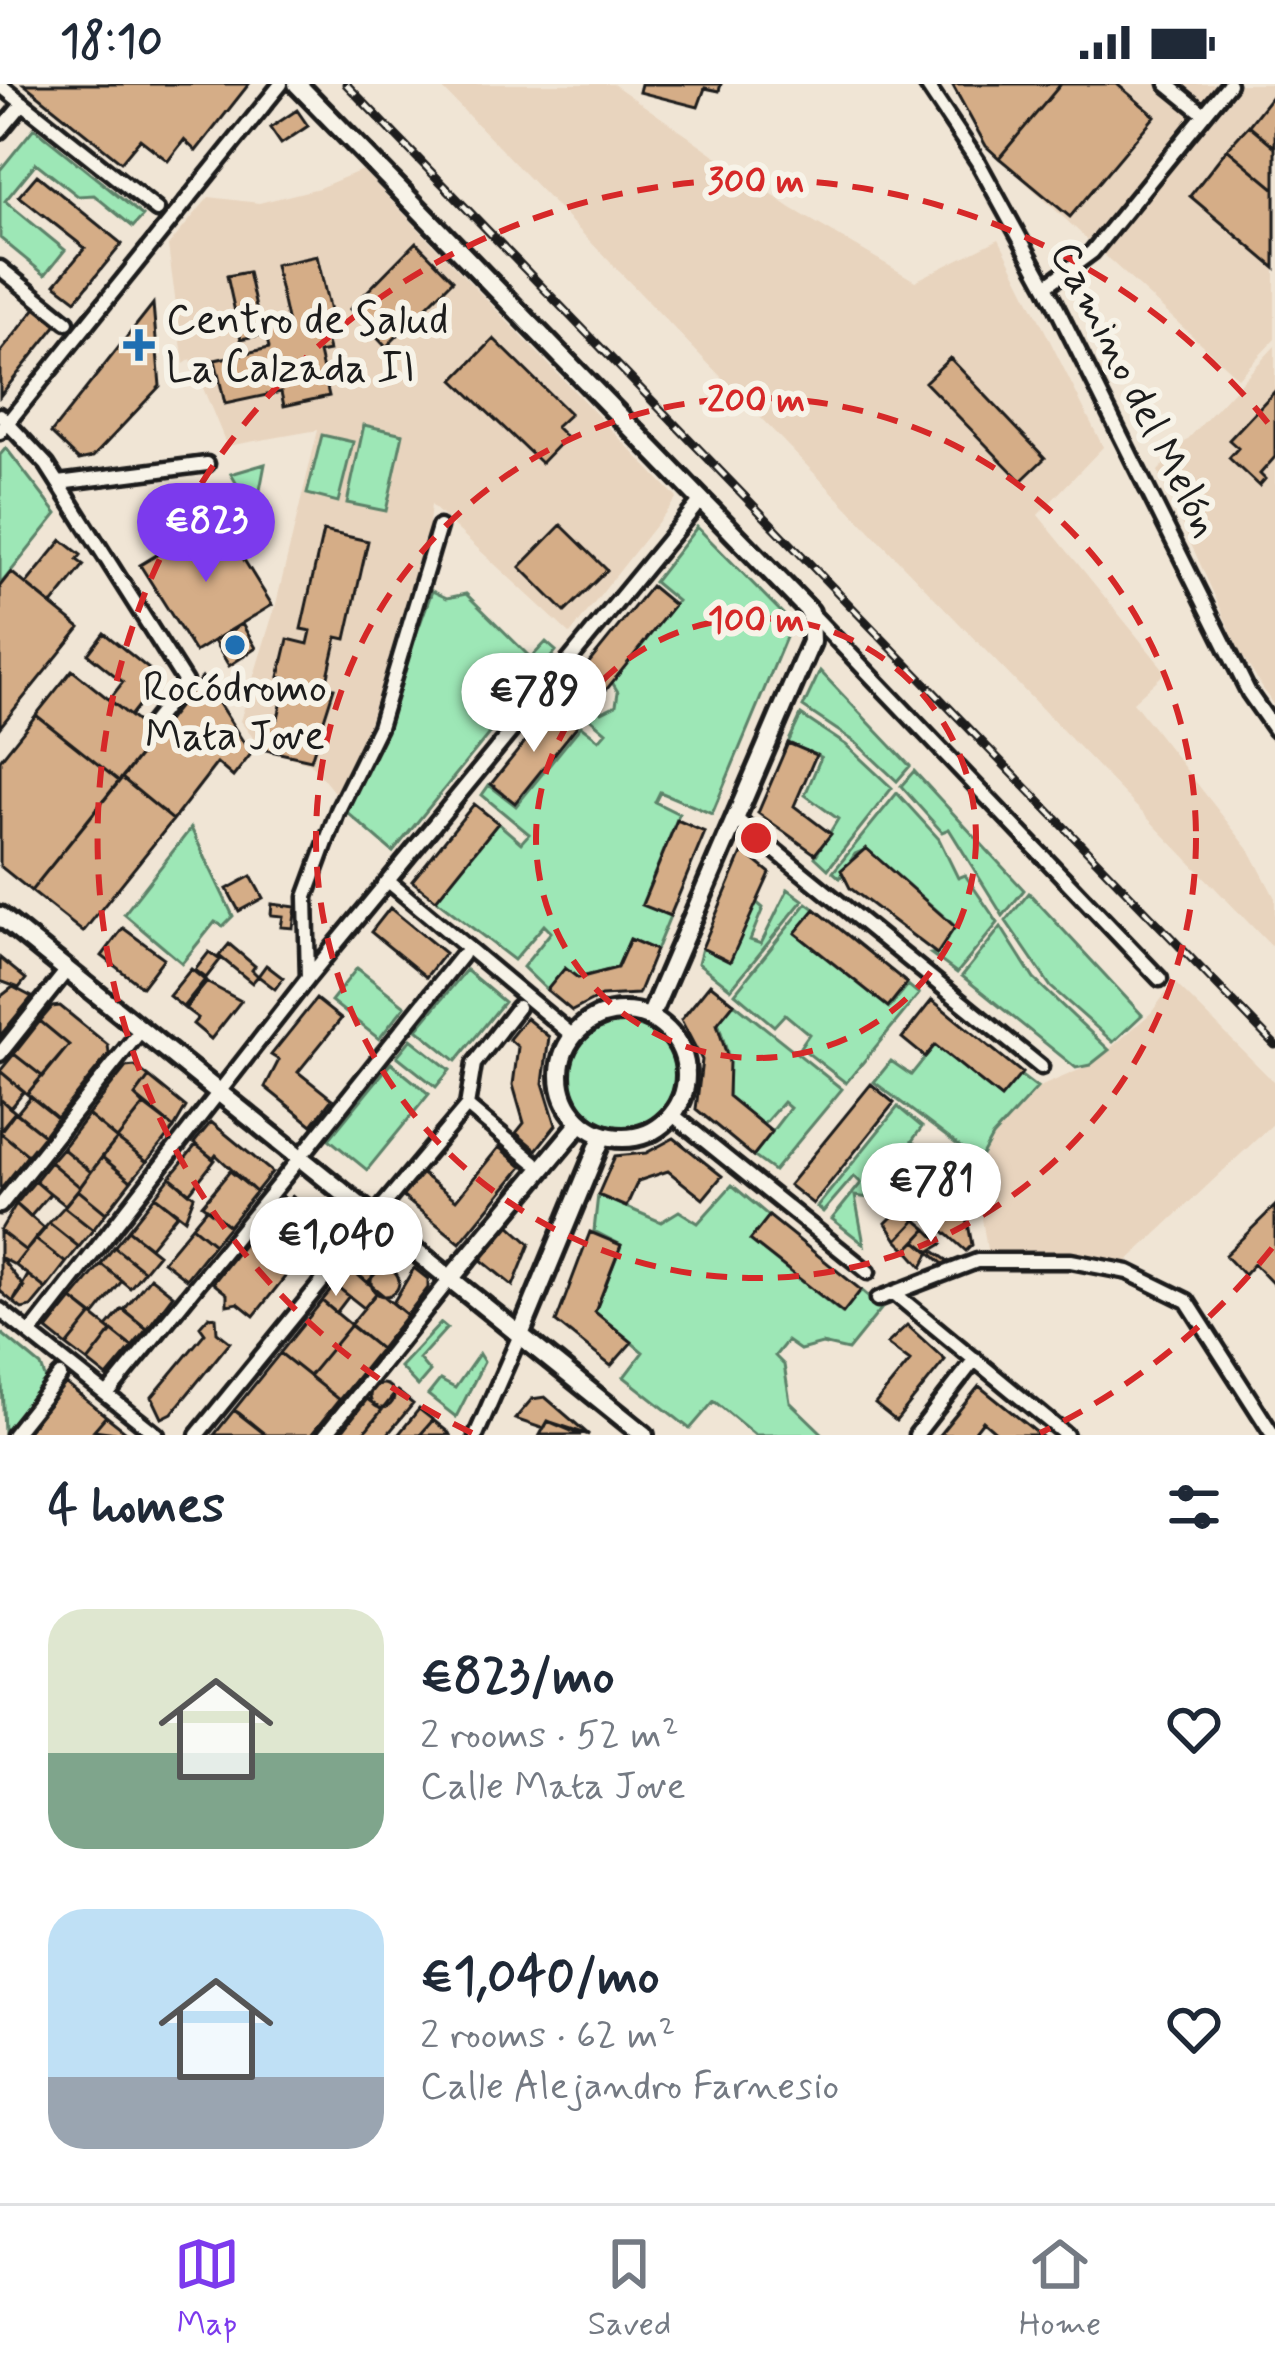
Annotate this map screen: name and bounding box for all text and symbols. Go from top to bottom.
text: 18:10 [60,13,163,72]
text: 300 m [708,159,804,206]
street label: Camino del Melón [1036,233,1232,547]
place label: Centro de Salud La Calzada II [166,294,448,397]
marker: Centro de Salud La Calzada II [123,329,155,361]
text: 200 m [707,378,805,425]
pin: €823 [135,483,277,585]
text: €823 [164,496,248,547]
text: 100 m [708,598,804,645]
marker: Rocódromo Mata Jove [222,632,248,658]
pin: €789 [463,653,605,755]
place label: Rocódromo Mata Jove [143,662,327,765]
text: €789 [488,666,580,717]
centre of rings [735,817,777,859]
pin: €781 [860,1143,1002,1245]
text: €781 [888,1156,974,1207]
pin: €1,040 [238,1197,434,1299]
text: €1,040 [277,1210,395,1261]
text: 4 homes [48,1474,225,1540]
icon: filters [1161,1474,1227,1540]
text: €823/mo [420,1645,615,1711]
icon: home [144,1657,288,1801]
icon: heart [1161,1696,1227,1762]
text: 2 rooms · 52 m² [420,1711,679,1762]
text: Calle Mata Jove [420,1762,686,1813]
text: €1,040/mo [420,1945,660,2011]
icon: home [144,1957,288,2101]
icon: heart [1161,1996,1227,2062]
text: 2 rooms · 62 m² [420,2011,675,2062]
text: Calle Alejandro Farnesio [420,2062,839,2113]
tab: Map [174,2231,240,2347]
tab: Saved [588,2231,671,2347]
tab: Home [1019,2231,1101,2347]

